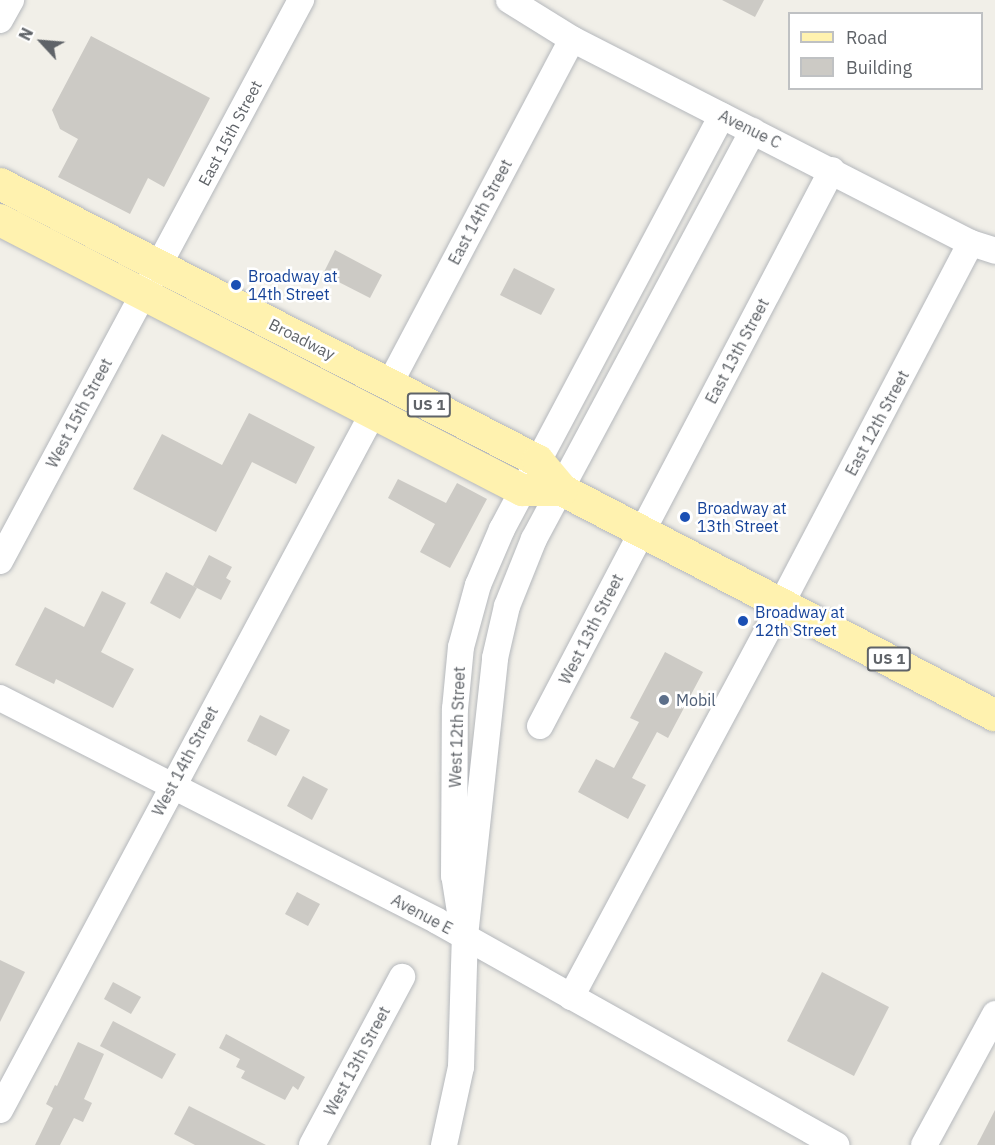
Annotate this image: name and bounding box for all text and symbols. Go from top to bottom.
north arrow [12,12,72,72]
legend [788,12,983,90]
text: N [14,25,37,44]
text: Road [846,26,887,49]
text: Building [846,56,912,79]
street label: East 15th Street [194,77,266,189]
street label: Avenue C [716,106,784,152]
street label: East 14th Street [444,156,516,268]
place label: Broadway at 14th Street [248,266,338,304]
marker: Broadway at 14th Street [229,278,243,292]
street label: East 13th Street [701,295,773,407]
street label: Broadway [266,314,338,364]
street label: West 15th Street [42,355,116,471]
street label: East 12th Street [841,367,913,479]
road number: US 1 [406,393,452,417]
place label: Broadway at 13th Street [697,498,787,536]
marker: Broadway at 13th Street [678,510,692,524]
street label: West 13th Street [555,571,627,687]
place label: Broadway at 12th Street [755,602,845,640]
marker: Broadway at 12th Street [736,614,750,628]
road number: US 1 [866,647,912,671]
street label: West 12th Street [445,666,469,788]
place label: Mobil [676,690,716,710]
marker: Mobil [657,693,671,707]
street label: West 14th Street [148,703,222,819]
street label: Avenue E [388,890,456,938]
street label: West 13th Street [320,1003,394,1119]

